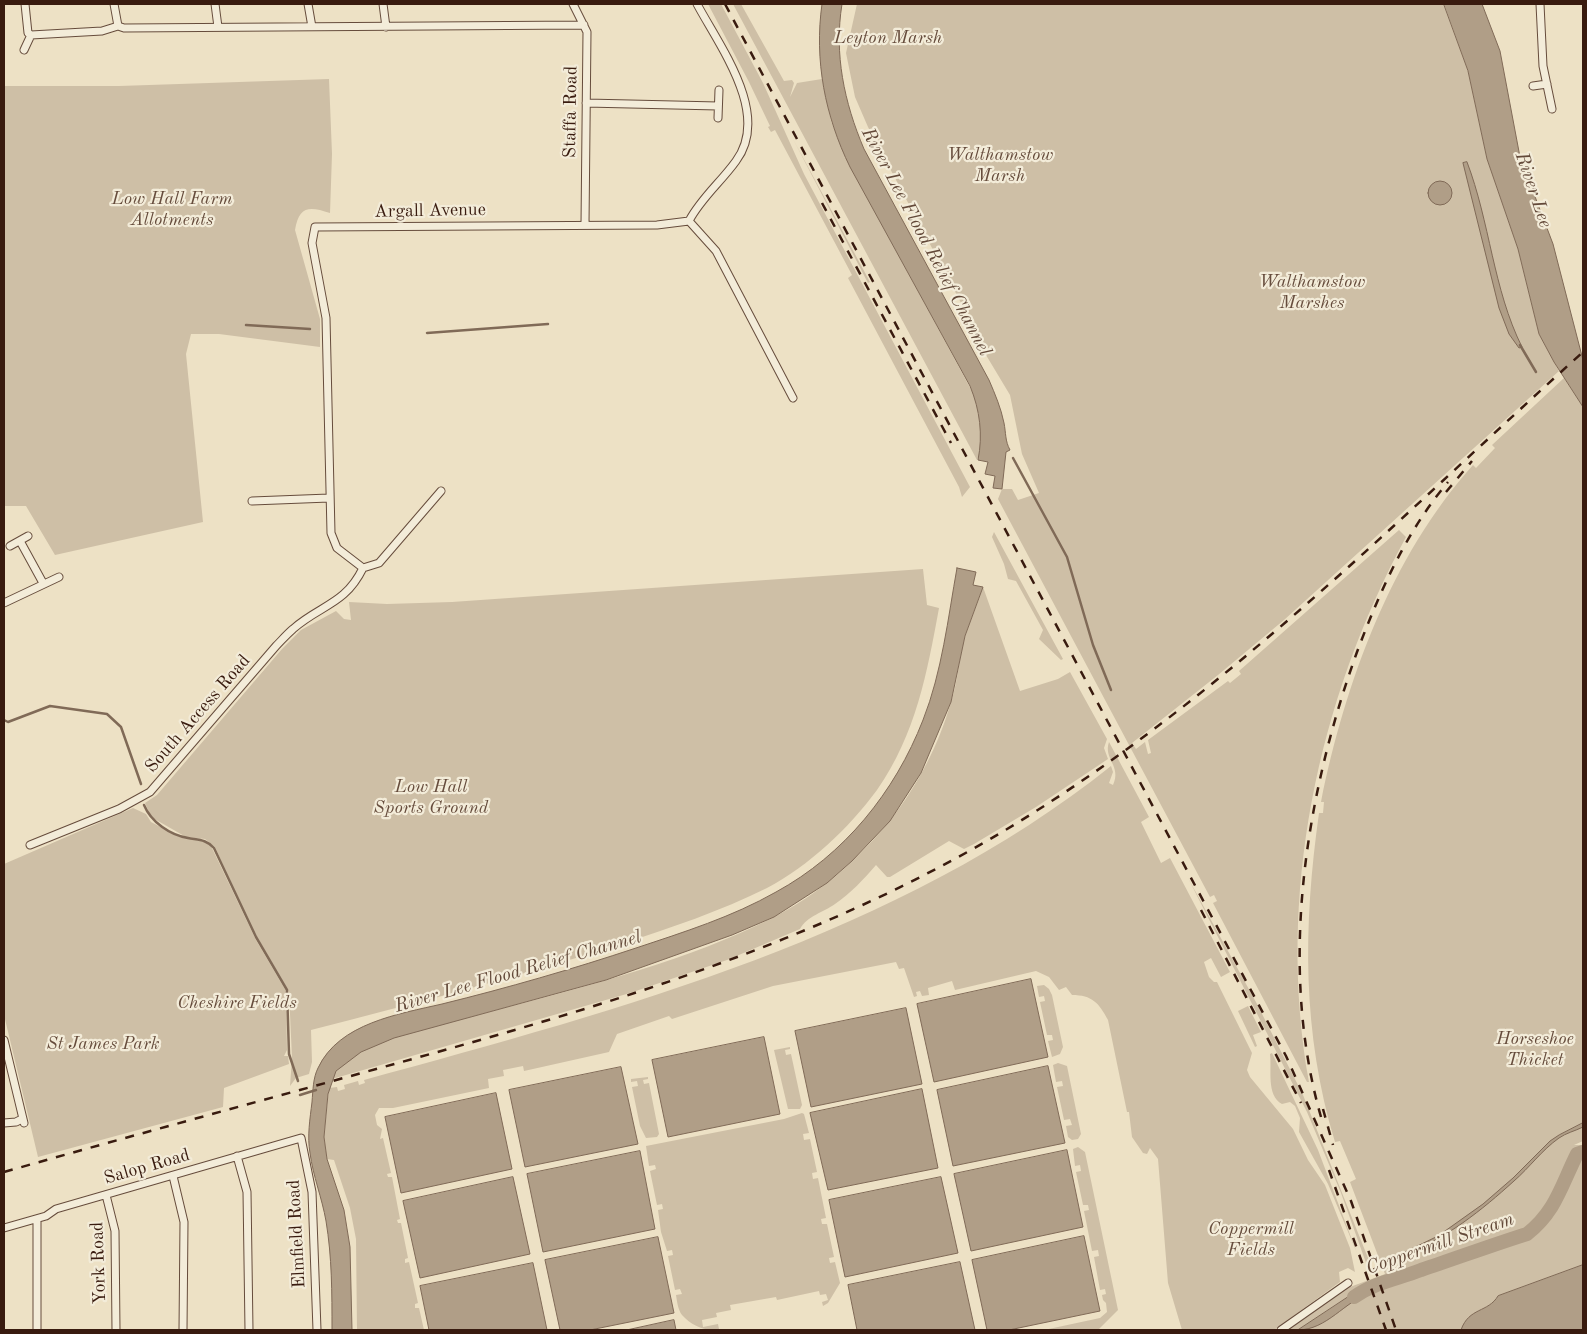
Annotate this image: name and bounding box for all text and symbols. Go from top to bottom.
park label: Leyton Marsh [834,27,942,49]
street label: Staffa Road [559,66,583,158]
water label: River Lee Flood Relief Channel [856,124,996,360]
park label: Walthamstow Marsh [947,144,1053,186]
water label: River Lee [1509,149,1557,231]
park label: Low Hall Farm Allotments [112,188,232,230]
street label: Argall Avenue [374,199,486,223]
park label: Walthamstow Marshes [1259,271,1365,314]
street label: South Access Road [141,651,255,777]
park label: Low Hall Sports Ground [374,776,488,819]
water label: River Lee Flood Relief Channel [392,926,644,1018]
park label: Cheshire Fields [177,992,297,1014]
park label: Horseshoe Thicket [1496,1028,1574,1070]
park label: St James Park [46,1033,160,1055]
street label: Salop Road [102,1144,192,1190]
street label: Elmfield Road [283,1179,311,1289]
water label: Coppermill Stream [1363,1208,1517,1280]
park label: Coppermill Fields [1208,1218,1294,1260]
street label: York Road [87,1221,111,1305]

